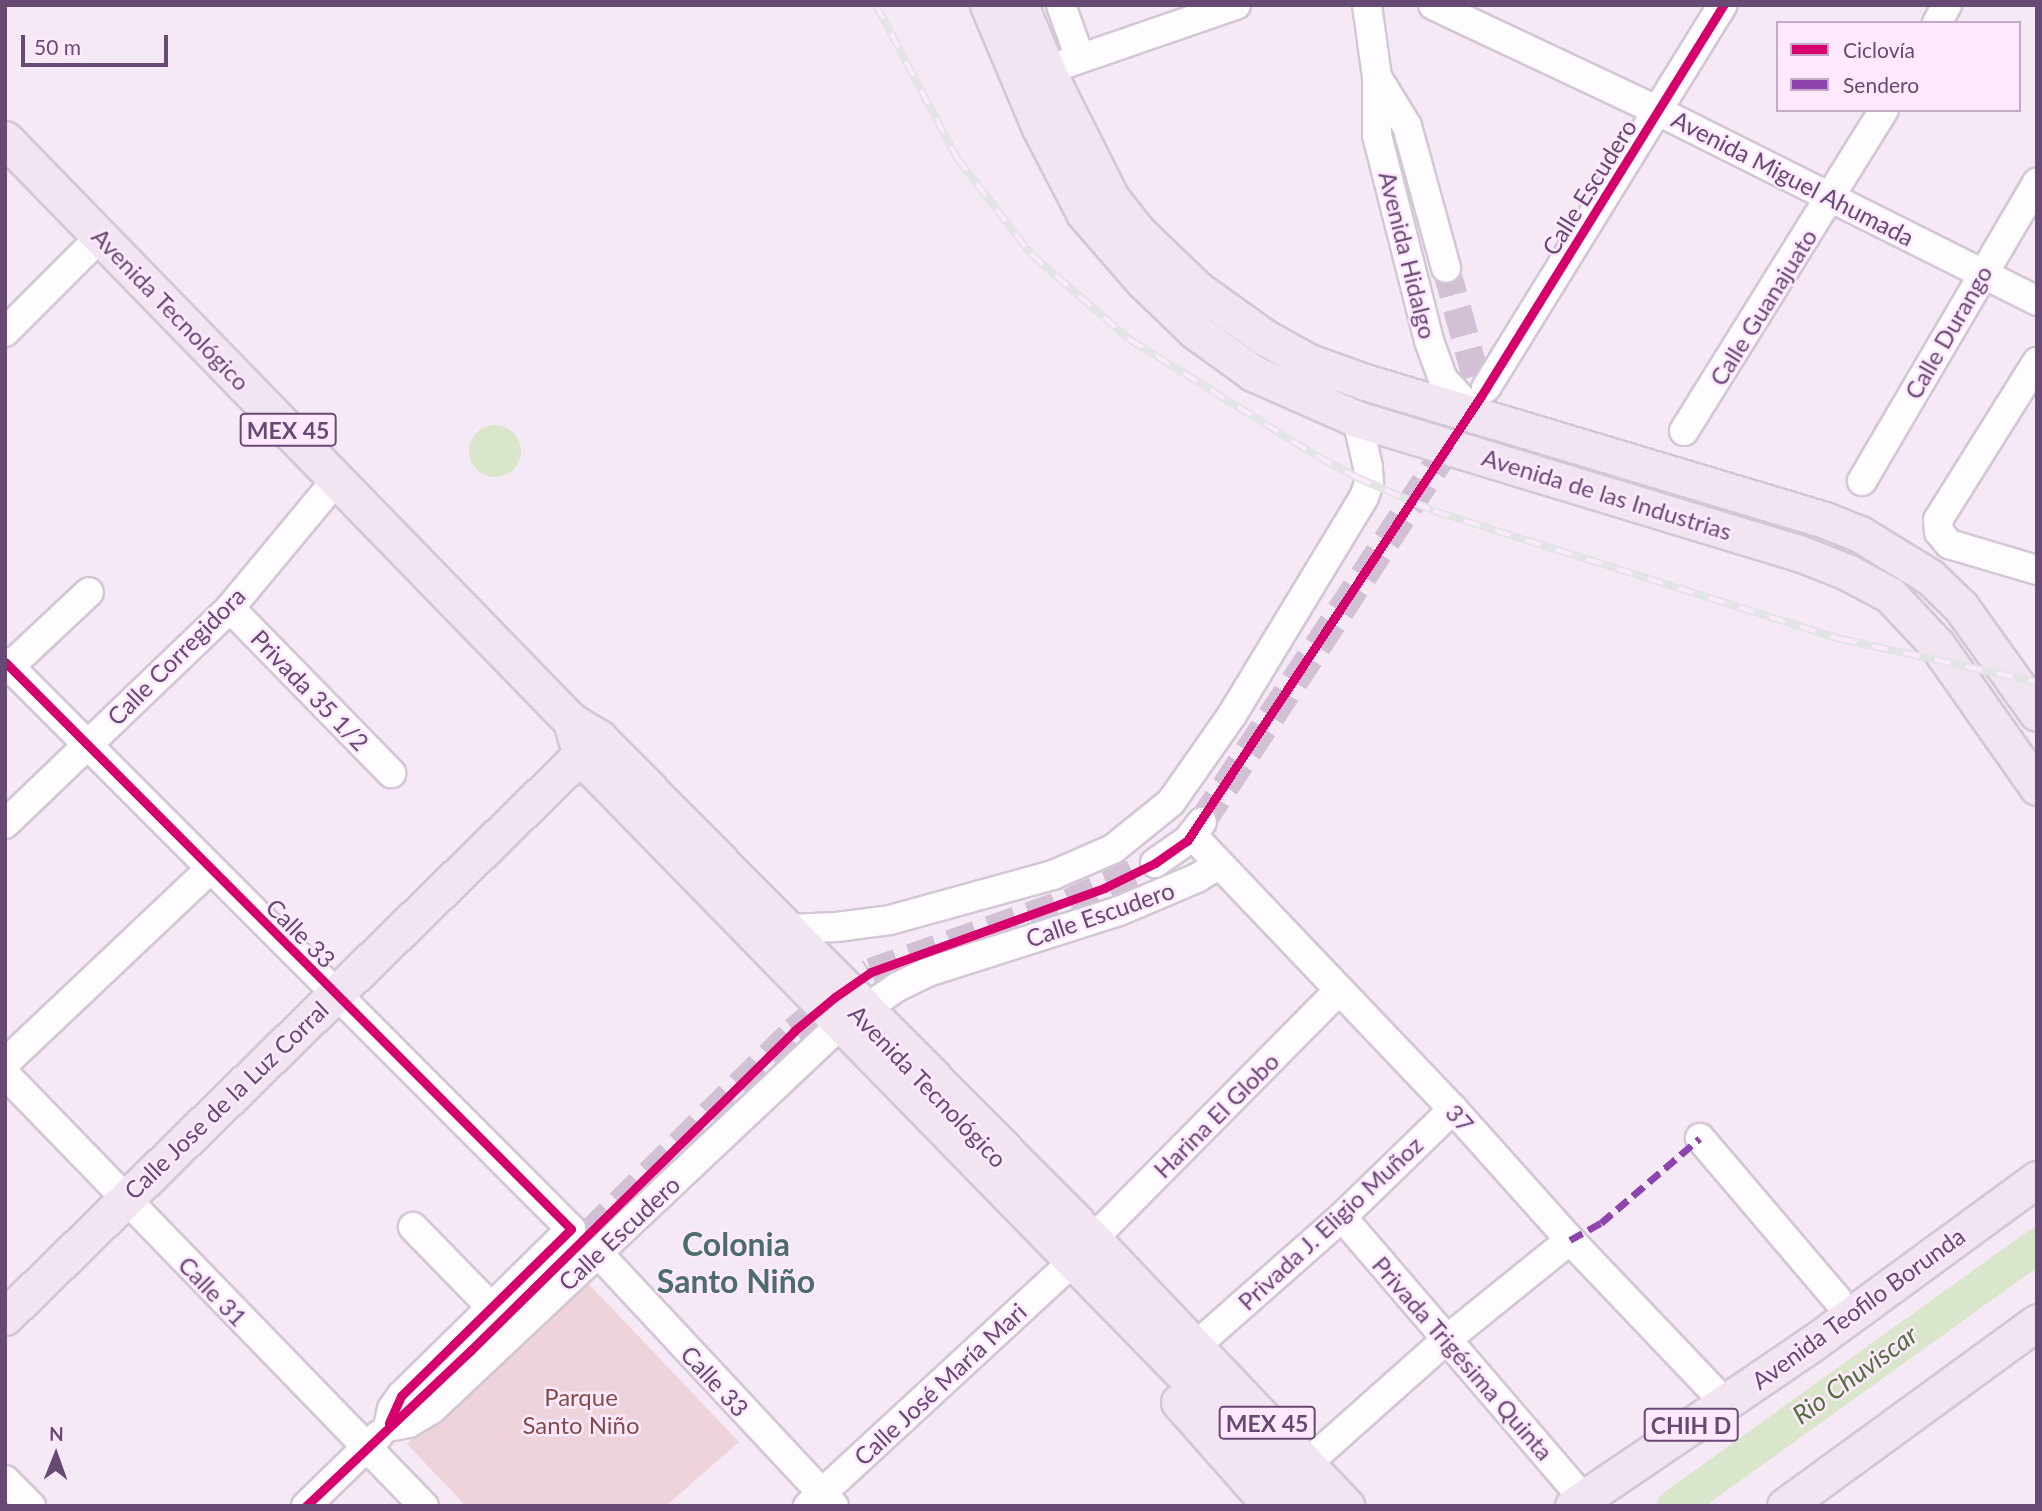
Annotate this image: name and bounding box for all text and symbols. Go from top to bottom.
scale bar [24,21,172,65]
legend [1776,21,2021,112]
text: 50 m [34,34,81,59]
text: Ciclovía [1843,37,1915,62]
text: Sendero [1843,72,1919,97]
street label: Avenida Miguel Ahumada [1667,104,1919,252]
street label: Calle Escudero [1536,114,1642,260]
street label: Avenida Hidalgo [1373,168,1443,342]
street label: Avenida Tecnológico [86,222,256,396]
street label: Calle Guanajuato [1703,223,1823,391]
street label: Calle Durango [1898,260,1998,404]
road number: MEX 45 [239,410,337,450]
street label: Avenida de las Industrias [1479,442,1735,546]
street label: Calle Corregidora [101,581,251,731]
street label: Privada 35 1/2 [245,624,375,756]
street label: Calle Escudero [1022,875,1178,953]
street label: Calle 33 [260,892,342,974]
street label: Calle Jose de la Luz Corral [118,995,334,1205]
street label: Avenida Tecnológico [843,999,1013,1173]
street label: Harina El Globo [1147,1046,1285,1184]
street label: 37 [1440,1098,1480,1138]
street label: Privada J. Eligio Muñoz [1232,1130,1428,1316]
street label: Calle Escudero [553,1170,685,1296]
street label: Avenida Teofilo Borunda [1746,1221,1970,1395]
district label: Colonia Santo Niño [657,1226,815,1301]
street label: Calle 31 [173,1250,253,1332]
street label: Privada Trigésima Quinta [1366,1250,1560,1466]
street label: Calle José María Mari [848,1297,1032,1471]
water label: Rio Chuviscar [1786,1319,1924,1431]
street label: Calle 33 [675,1340,755,1422]
park label: Parque Santo Niño [522,1383,640,1439]
road number: MEX 45 [1218,1404,1316,1442]
road number: CHIH D [1642,1406,1740,1444]
north arrow [21,1420,91,1490]
text: N [49,1422,64,1445]

